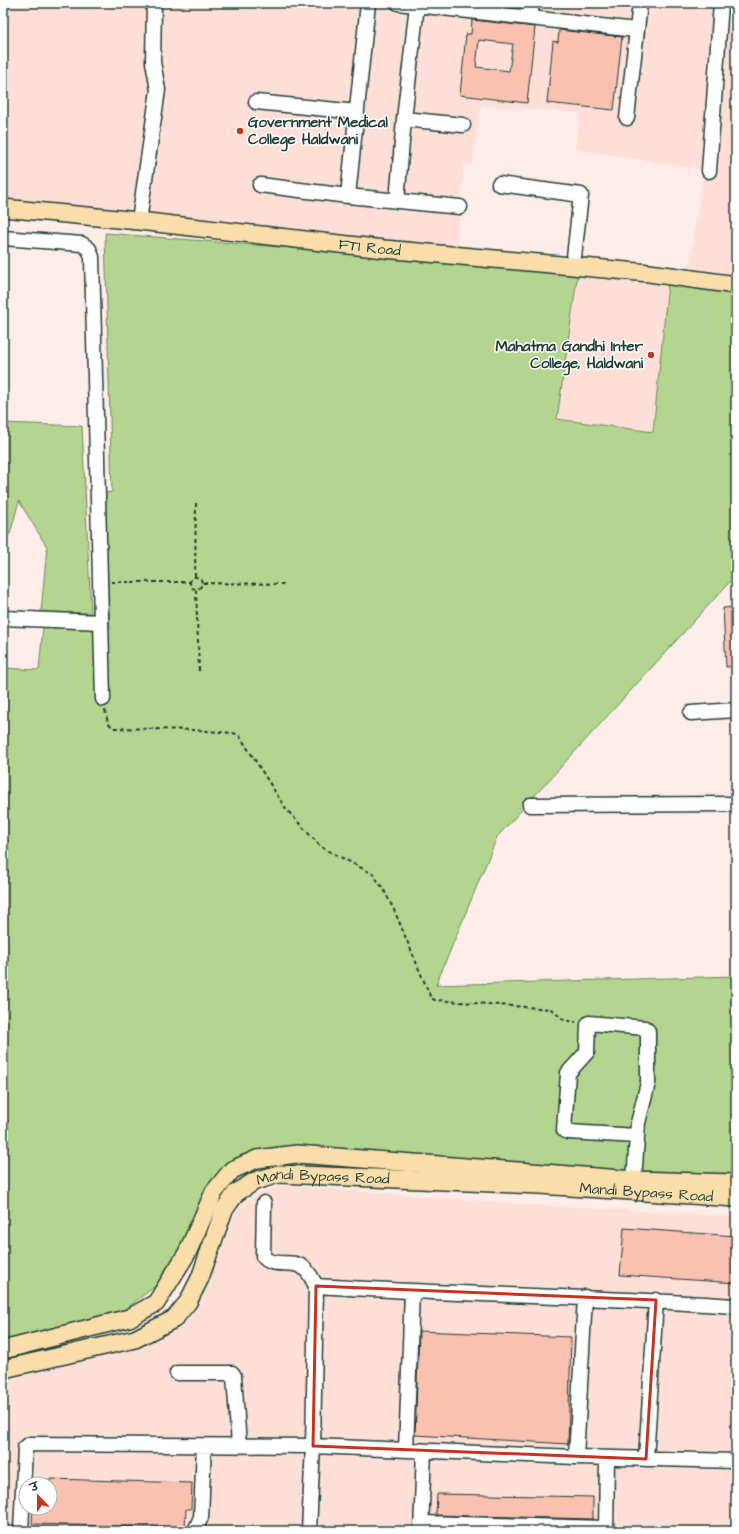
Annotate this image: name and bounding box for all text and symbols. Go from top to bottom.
place label: Government Medical College Haldwani [248,112,388,152]
marker: Government Medical College Haldwani [235,126,245,136]
street label: FTI Road [338,233,402,261]
place label: Mahatma Gandhi Inter College, Haldwani [495,336,644,376]
marker: Mahatma Gandhi Inter College, Haldwani [646,350,656,360]
street label: Mandi Bypass Road [254,1163,390,1191]
street label: Mandi Bypass Road [579,1177,714,1207]
north arrow [18,1476,58,1516]
text: उ [27,1478,42,1496]

